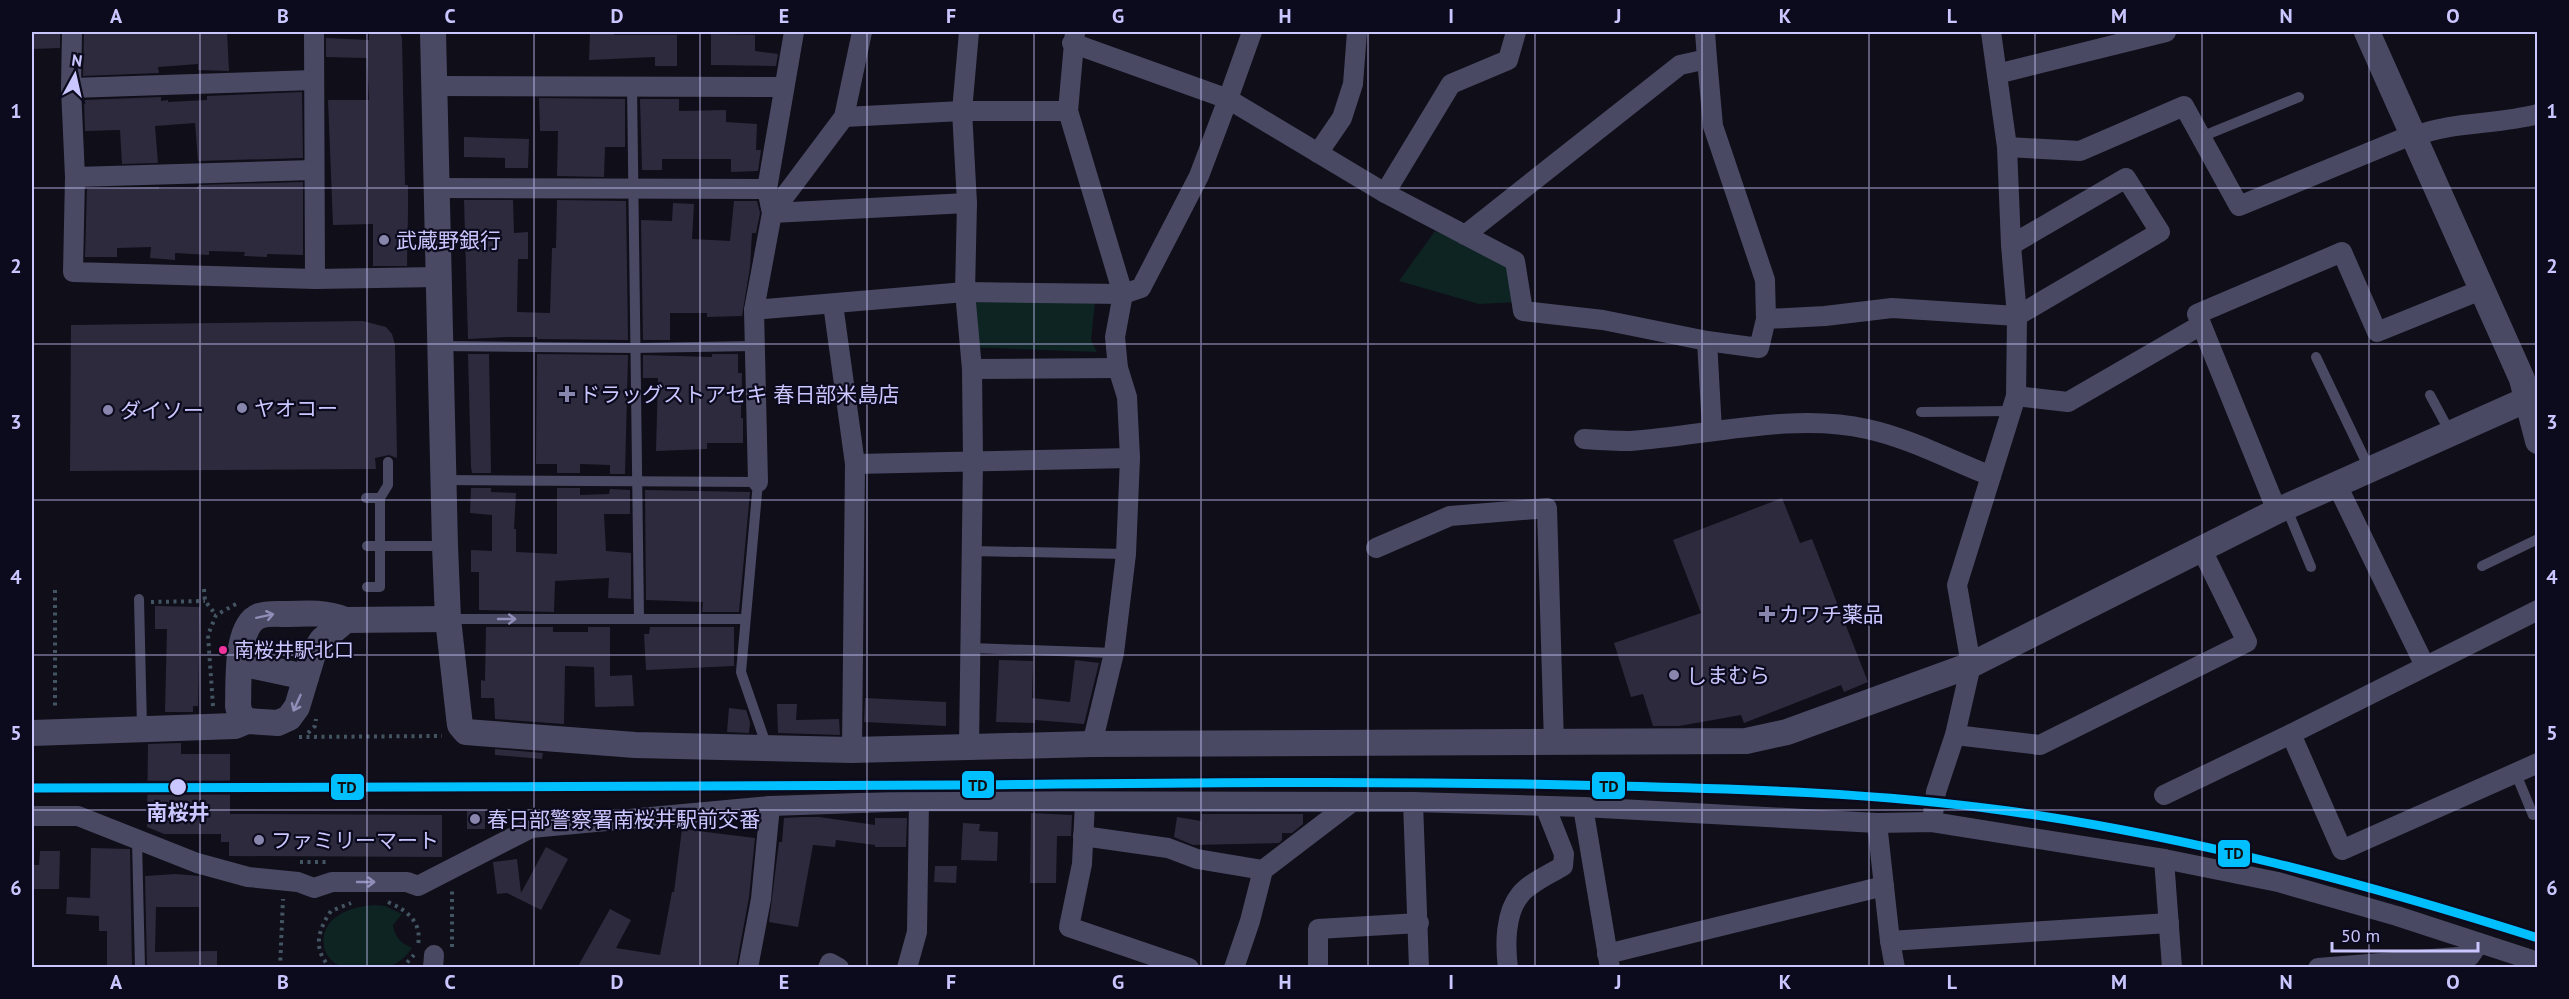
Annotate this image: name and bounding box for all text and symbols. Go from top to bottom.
text: A [110,3,123,29]
text: B [277,3,289,29]
text: C [444,3,456,29]
text: D [611,3,624,29]
text: E [779,3,789,29]
text: F [946,3,956,29]
text: G [1112,3,1124,29]
text: H [1278,3,1292,29]
text: I [1448,3,1454,29]
text: J [1614,3,1621,29]
text: K [1779,3,1792,29]
text: L [1947,3,1958,29]
text: M [2111,3,2127,29]
text: N [2279,3,2293,29]
text: O [2446,3,2460,29]
north arrow [45,45,105,105]
text: N [70,50,84,71]
text: 1 [10,98,22,124]
text: 1 [2546,98,2558,124]
place label: 武蔵野銀行 [396,227,501,254]
marker: 武蔵野銀行 [377,233,391,247]
text: 2 [10,253,22,279]
text: 2 [2546,253,2558,279]
place label: ドラッグストアセキ 春日部米島店 [579,381,899,408]
marker: ドラッグストアセキ 春日部米島店 [560,387,574,401]
place label: ヤオコー [254,395,338,422]
place label: ダイソー [120,397,204,424]
marker: ヤオコー [235,401,249,415]
marker: ダイソー [101,403,115,417]
text: 3 [10,409,22,435]
text: 3 [2546,409,2558,435]
text: 4 [10,564,22,590]
text: 4 [2546,564,2558,590]
place label: カワチ薬品 [1779,601,1884,628]
marker: カワチ薬品 [1760,607,1774,621]
one-way arrow [255,610,274,621]
one-way arrow [496,613,516,625]
place label: 南桜井駅北口 [234,637,354,663]
marker: 南桜井駅北口 [217,644,229,656]
place label: しまむら [1686,662,1770,689]
marker: しまむら [1667,668,1681,682]
one-way arrow [291,694,302,712]
text: 5 [10,720,22,746]
text: 5 [2546,720,2558,746]
line badge: TD [961,770,995,799]
line badge: TD [1591,771,1626,800]
line badge: TD [330,773,365,801]
text: TD [968,775,988,795]
text: TD [1599,776,1619,796]
marker: 南桜井 [168,777,188,797]
text: TD [337,777,357,797]
place label: 南桜井 [147,799,210,826]
place label: 春日部警察署南桜井駅前交番 [487,806,760,833]
marker: 春日部警察署南桜井駅前交番 [468,812,482,826]
place label: ファミリーマート [271,827,439,854]
marker: ファミリーマート [252,833,266,847]
line badge: TD [2217,839,2251,868]
text: TD [2224,843,2244,863]
text: 6 [10,875,22,901]
text: 6 [2546,875,2558,901]
one-way arrow [355,876,375,888]
scale bar [2332,915,2478,953]
text: 50 m [2341,924,2380,947]
text: A [110,969,123,995]
text: B [277,969,289,995]
text: C [444,969,456,995]
text: D [611,969,624,995]
text: E [779,969,789,995]
text: F [946,969,956,995]
text: G [1112,969,1124,995]
text: H [1278,969,1292,995]
text: I [1448,969,1454,995]
text: J [1614,969,1621,995]
text: K [1779,969,1792,995]
text: L [1947,969,1958,995]
text: M [2111,969,2127,995]
text: N [2279,969,2293,995]
text: O [2446,969,2460,995]

